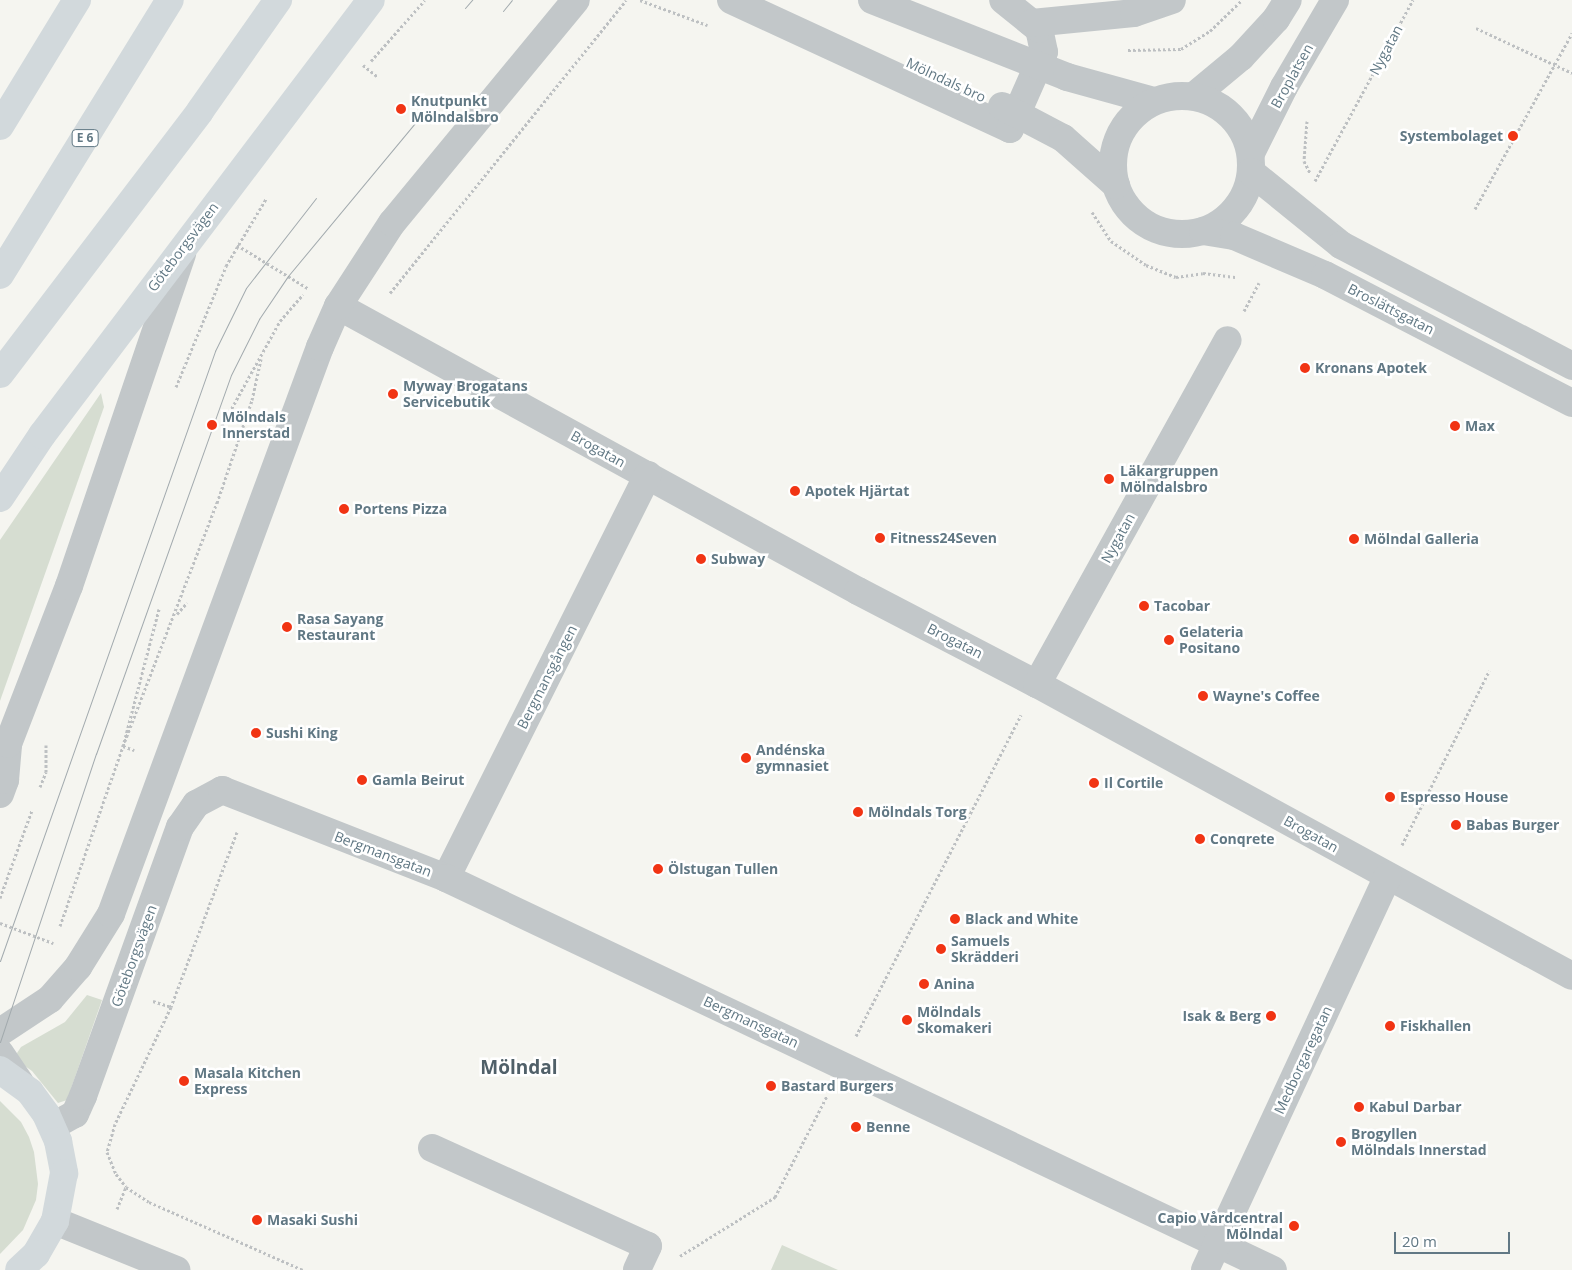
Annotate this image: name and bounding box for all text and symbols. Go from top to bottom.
street label: Nygatan [1366,22,1406,78]
street label: Broplatsen [1267,41,1317,111]
street label: Mölndals bro [903,54,989,106]
place label: Knutpunkt Mölndalsbro [411,93,499,125]
marker: Knutpunkt Mölndalsbro [395,103,407,115]
road number: E 6 [71,128,99,148]
place label: Systembolaget [1400,128,1503,144]
marker: Systembolaget [1507,130,1519,142]
street label: Göteborgsvägen [144,199,222,295]
street label: Broslättsgatan [1345,280,1437,338]
place label: Kronans Apotek [1315,360,1427,376]
marker: Kronans Apotek [1299,362,1311,374]
place label: Myway Brogatans Servicebutik [403,378,528,411]
marker: Myway Brogatans Servicebutik [387,388,399,400]
place label: Mölndals Innerstad [222,409,290,442]
place label: Max [1465,418,1495,434]
marker: Mölndals Innerstad [206,419,218,431]
marker: Max [1449,420,1461,432]
street label: Brogatan [568,427,628,471]
place label: Läkargruppen Mölndalsbro [1120,463,1219,496]
marker: Läkargruppen Mölndalsbro [1102,472,1116,486]
place label: Apotek Hjärtat [805,483,909,499]
marker: Apotek Hjärtat [789,485,801,497]
place label: Portens Pizza [354,501,447,517]
marker: Portens Pizza [338,503,350,515]
street label: Nygatan [1097,510,1139,566]
place label: Fitness24Seven [890,530,997,546]
place label: Mölndal Galleria [1364,531,1479,547]
marker: Fitness24Seven [874,532,886,544]
marker: Mölndal Galleria [1348,533,1360,545]
place label: Subway [711,551,765,567]
marker: Subway [695,553,707,565]
place label: Tacobar [1154,598,1210,614]
marker: Tacobar [1138,600,1150,612]
place label: Rasa Sayang Restaurant [297,611,383,644]
street label: Brogatan [924,620,986,662]
marker: Rasa Sayang Restaurant [281,621,293,633]
street label: Bergmansgången [514,622,580,732]
place label: Gelateria Positano [1179,624,1244,656]
marker: Gelateria Positano [1163,634,1175,646]
place label: Wayne's Coffee [1213,688,1320,704]
marker: Wayne's Coffee [1197,690,1209,702]
place label: Sushi King [266,725,338,741]
marker: Sushi King [250,727,262,739]
place label: Andénska gymnasiet [756,742,829,774]
marker: Andénska gymnasiet [740,752,752,764]
place label: Gamla Beirut [372,772,464,788]
marker: Gamla Beirut [356,774,368,786]
place label: Il Cortile [1104,775,1163,791]
marker: Il Cortile [1088,777,1100,789]
place label: Espresso House [1400,789,1508,805]
marker: Espresso House [1384,791,1396,803]
place label: Mölndals Torg [868,804,967,820]
marker: Mölndals Torg [852,806,864,818]
street label: Brogatan [1281,812,1341,856]
place label: Babas Burger [1466,817,1559,833]
marker: Babas Burger [1450,819,1462,831]
street label: Bergmansgatan [332,828,434,880]
place label: Conqrete [1210,831,1275,847]
marker: Conqrete [1194,833,1206,845]
place label: Ölstugan Tullen [668,861,778,877]
marker: Ölstugan Tullen [652,863,664,875]
street label: Göteborgsvägen [108,903,160,1009]
place label: Black and White [965,911,1078,927]
marker: Black and White [949,913,961,925]
place label: Samuels Skrädderi [951,933,1019,966]
marker: Samuels Skrädderi [935,943,947,955]
place label: Anina [934,976,975,992]
marker: Anina [918,978,930,990]
street label: Bergmansgatan [701,993,801,1051]
street label: Medborgaregatan [1271,1003,1335,1117]
place label: Mölndals Skomakeri [917,1004,992,1036]
place label: Isak & Berg [1183,1008,1261,1024]
marker: Isak & Berg [1265,1010,1277,1022]
marker: Mölndals Skomakeri [901,1014,913,1026]
place label: Fiskhallen [1400,1018,1471,1034]
marker: Fiskhallen [1384,1020,1396,1032]
district label: Mölndal [480,1057,558,1079]
place label: Masala Kitchen Express [194,1065,301,1098]
marker: Masala Kitchen Express [178,1075,190,1087]
place label: Bastard Burgers [781,1078,894,1094]
marker: Bastard Burgers [765,1080,777,1092]
place label: Kabul Darbar [1369,1099,1462,1115]
marker: Kabul Darbar [1353,1101,1365,1113]
place label: Benne [866,1119,910,1135]
marker: Benne [850,1121,862,1133]
place label: Brogyllen Mölndals Innerstad [1351,1126,1487,1158]
marker: Brogyllen Mölndals Innerstad [1335,1136,1347,1148]
place label: Capio Vårdcentral Mölndal [1158,1210,1283,1242]
place label: Masaki Sushi [267,1212,358,1228]
marker: Masaki Sushi [251,1214,263,1226]
marker: Capio Vårdcentral Mölndal [1287,1219,1301,1233]
scale bar [1397,1222,1513,1254]
text: 20 m [1402,1231,1437,1251]

